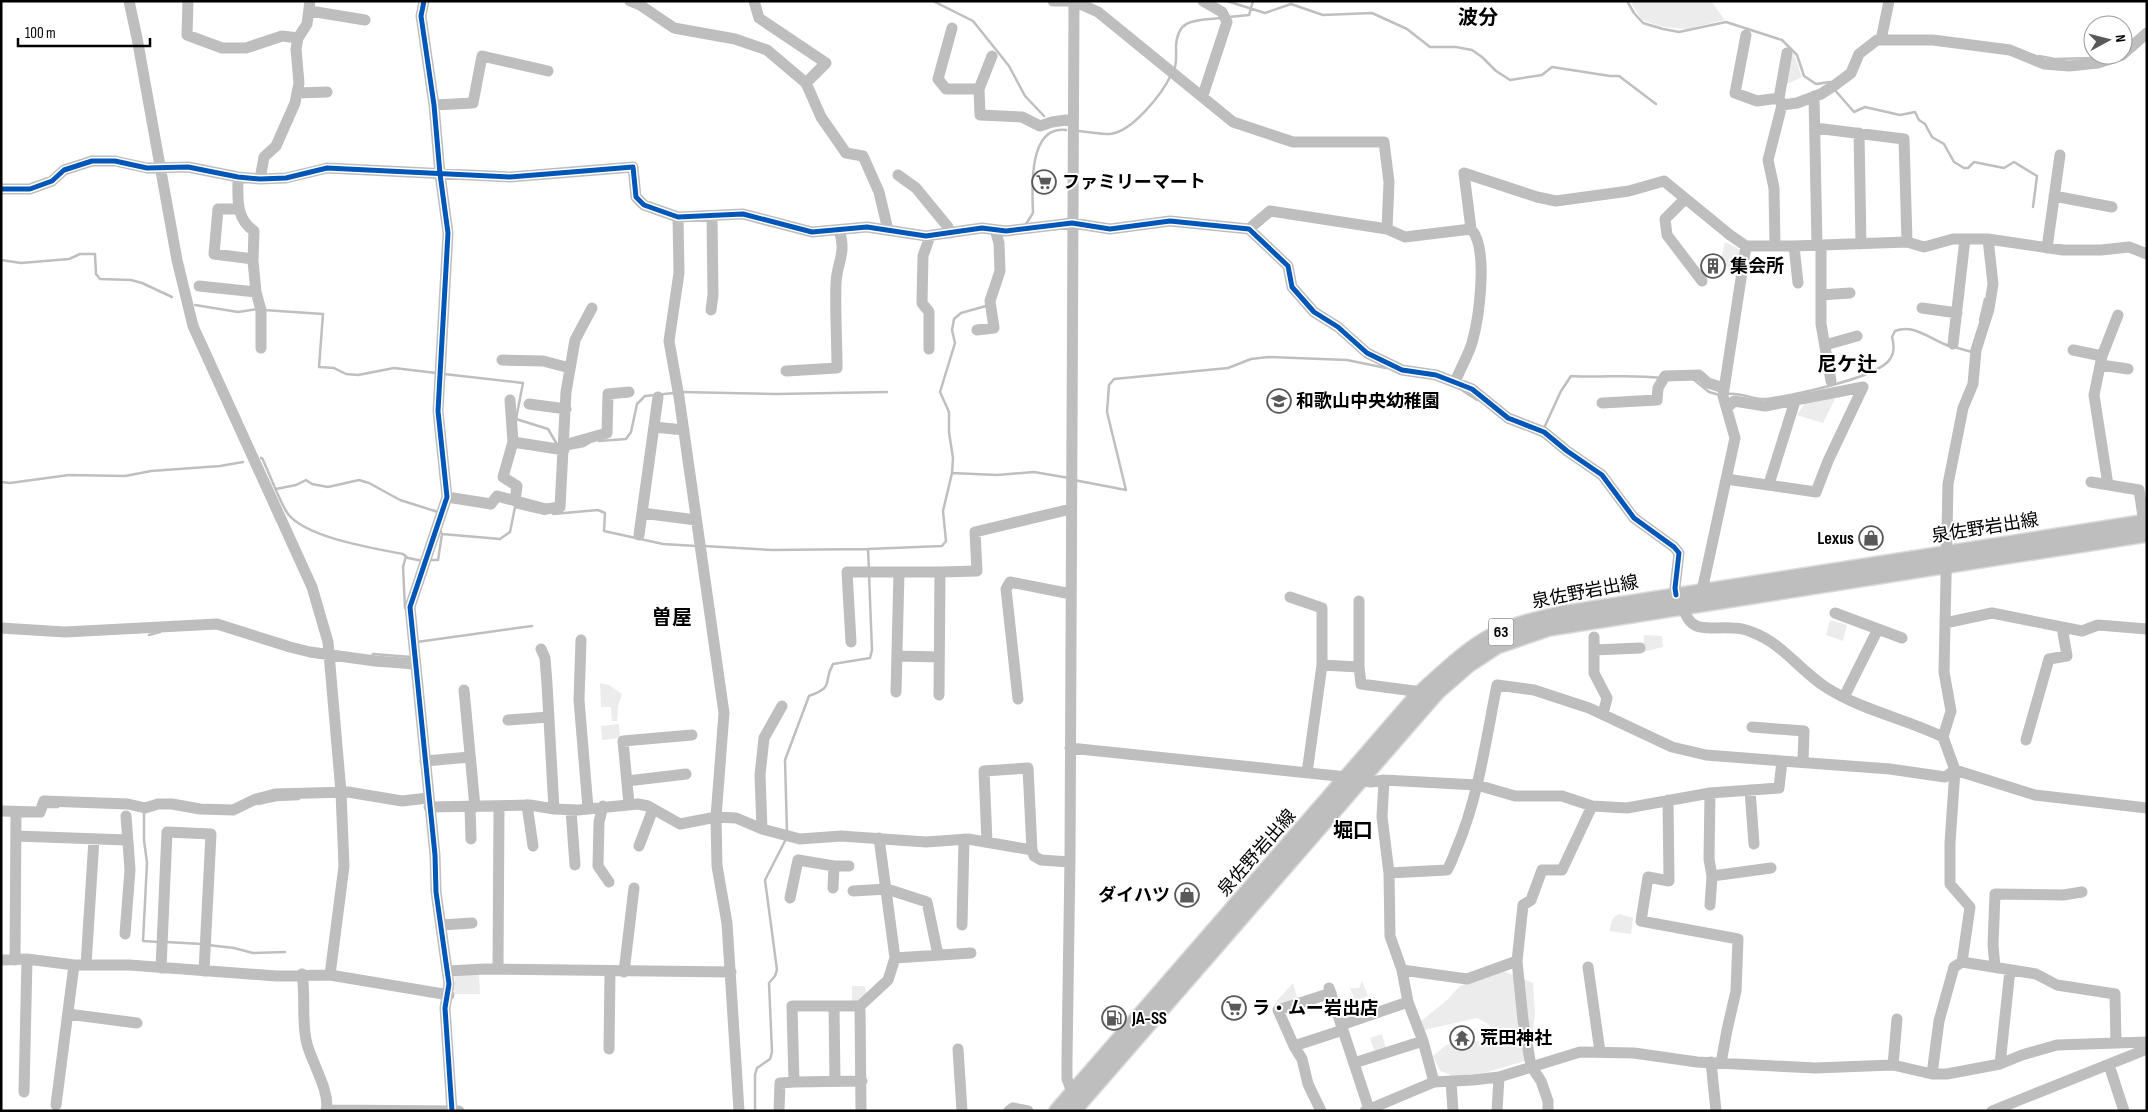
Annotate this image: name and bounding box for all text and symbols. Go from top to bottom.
district label: 波分 [1458,6,1498,30]
scale bar [18,15,150,47]
north arrow [2083,15,2133,65]
text: 100 m [25,24,56,43]
text: N [2112,34,2129,43]
supermarket icon: ファミリーマート [1031,169,1057,195]
place label: ファミリーマート [1062,172,1206,193]
building icon: 集会所 [1700,253,1726,279]
place label: 集会所 [1730,256,1784,277]
district label: 尼ケ辻 [1817,353,1877,377]
school or university icon: 和歌山中央幼稚園 [1266,388,1292,414]
place label: 和歌山中央幼稚園 [1296,391,1440,412]
street label: 泉佐野岩出線 [1930,509,2040,547]
shop icon: Lexus [1858,525,1884,551]
place label: Lexus [1817,528,1854,549]
street label: 泉佐野岩出線 [1530,571,1640,613]
district label: 曽屋 [652,606,692,630]
road number: 63 [1488,618,1514,646]
street label: 泉佐野岩出線 [1214,805,1300,901]
district label: 堀口 [1333,819,1373,843]
shop icon: ダイハツ [1174,882,1200,908]
place label: ダイハツ [1098,885,1170,906]
supermarket icon: ラ・ムー岩出店 [1221,995,1247,1021]
place label: ラ・ムー岩出店 [1252,998,1378,1019]
fuel station icon: JA-SS [1101,1005,1127,1031]
place label: JA-SS [1131,1008,1167,1029]
temple icon: 荒田神社 [1449,1025,1475,1051]
place label: 荒田神社 [1480,1028,1552,1049]

